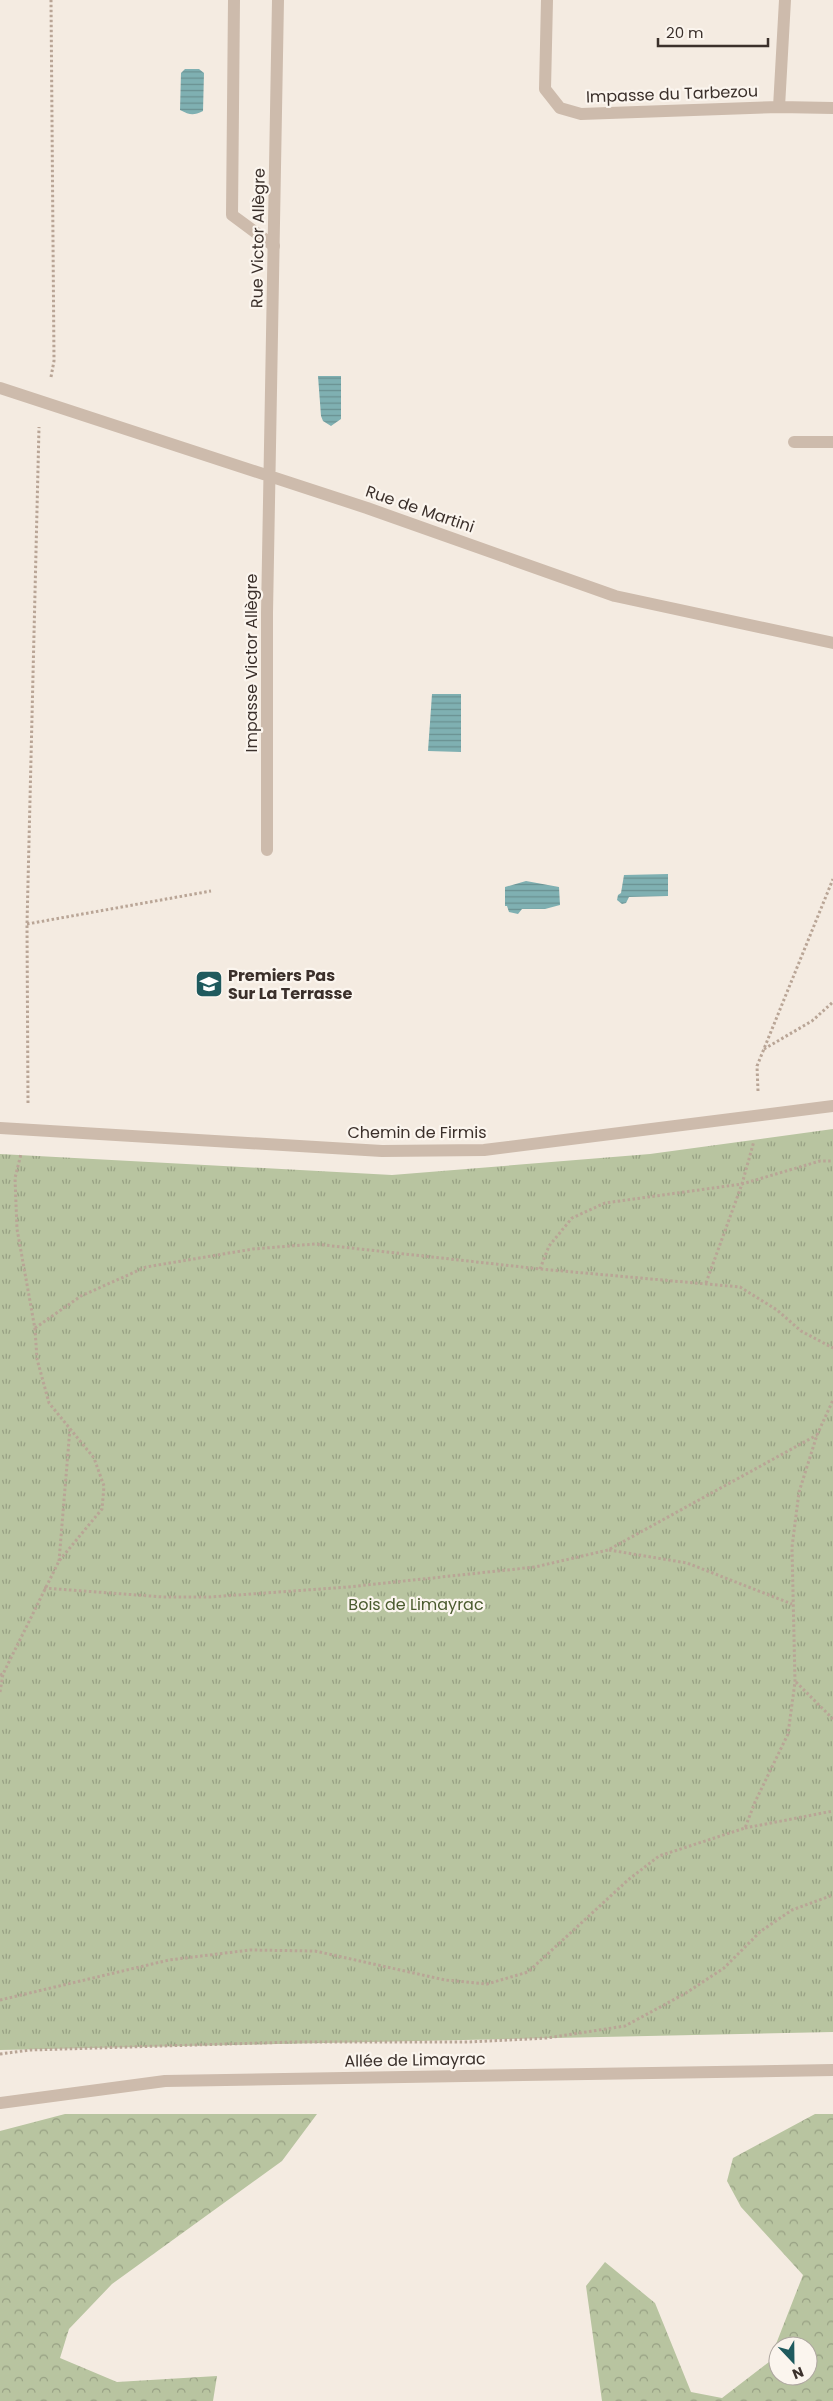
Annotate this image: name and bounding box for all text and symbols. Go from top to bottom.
scale bar [658,15,768,47]
text: 20 m [666,22,704,43]
street label: Impasse du Tarbezou [586,80,758,108]
street label: Rue Victor Allègre [245,168,271,308]
street label: Rue de Martini [363,480,477,538]
street label: Impasse Victor Allègre [240,573,263,753]
place label: Premiers Pas Sur La Terrasse [228,964,352,1005]
school or university icon: Premiers Pas Sur La Terrasse [194,969,224,999]
street label: Chemin de Firmis [347,1121,487,1144]
park label: Bois de Limayrac [348,1593,484,1616]
street label: Allée de Limayrac [344,2047,486,2073]
north arrow [768,2336,818,2386]
text: N [789,2362,806,2384]

